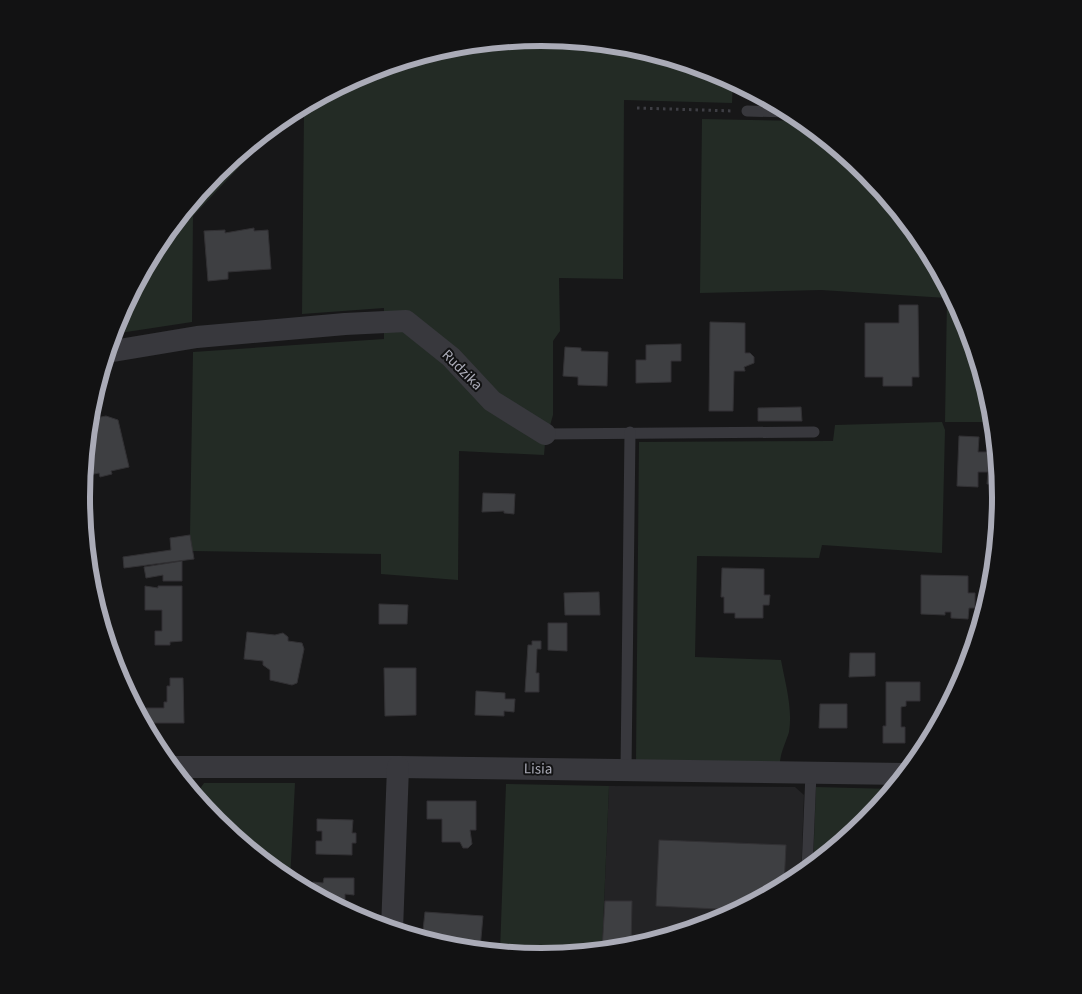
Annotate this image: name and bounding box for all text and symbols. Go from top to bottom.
street label: Rudzika [437,345,487,395]
street label: Lisia [524,758,552,780]

